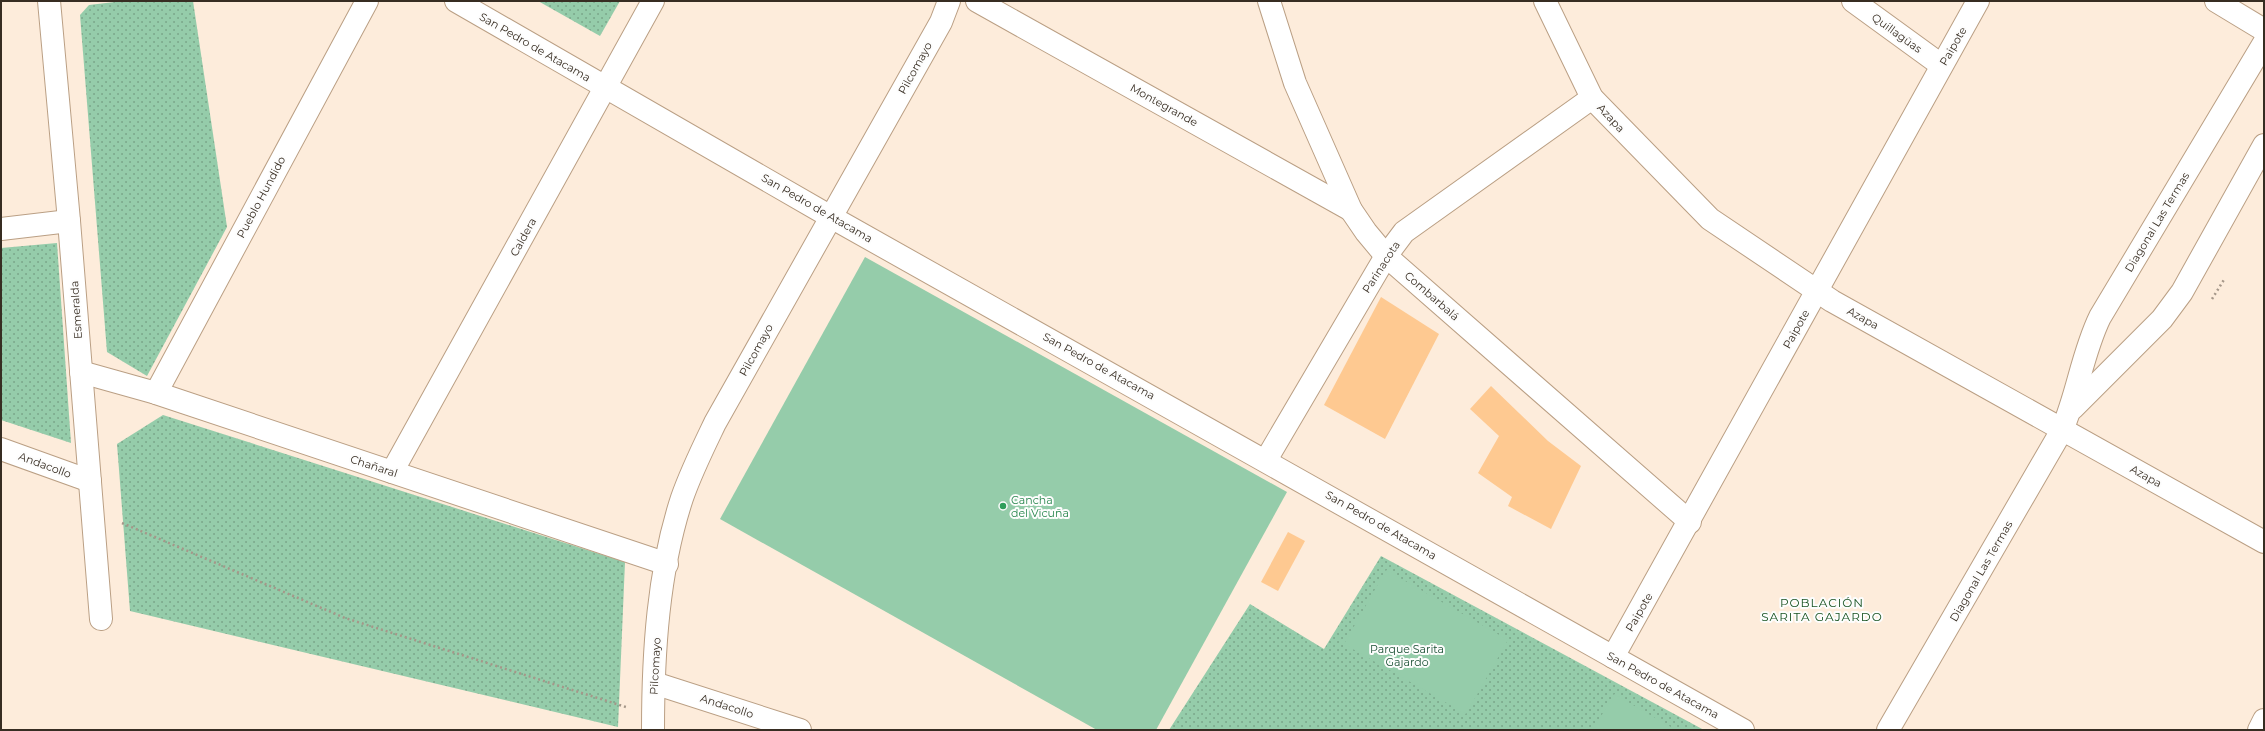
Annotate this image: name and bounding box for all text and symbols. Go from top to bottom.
street label: San Pedro de Atacama [477,9,593,85]
street label: Quillagüas [1869,10,1925,56]
street label: Paipote [1936,24,1970,68]
street label: Pilcomayo [895,39,935,97]
street label: Montegrande [1128,81,1201,130]
street label: Azapa [1594,101,1628,135]
street label: Pueblo Hundido [234,154,289,240]
street label: Diagonal Las Termas [2122,169,2193,275]
street label: San Pedro de Atacama [759,170,875,246]
street label: Caldera [507,215,539,259]
street label: Parinacota [1359,238,1403,296]
street label: Combarbalá [1402,269,1462,323]
street label: Esmeralda [67,280,85,340]
street label: Azapa [1845,304,1881,332]
street label: Paipote [1780,307,1813,351]
street label: Pilcomayo [736,321,776,379]
street label: San Pedro de Atacama [1041,329,1157,403]
street label: Andacollo [17,449,73,481]
street label: Chañaral [348,452,400,480]
street label: Azapa [2128,462,2164,490]
street label: San Pedro de Atacama [1323,487,1439,563]
place label: Cancha del Vicuña [1011,493,1069,520]
marker: Cancha del Vicuña [998,501,1008,511]
street label: Diagonal Las Termas [1946,518,2016,624]
street label: Paipote [1622,590,1656,634]
district label: POBLACIÓN SARITA GAJARDO [1761,595,1883,624]
street label: Pilcomayo [647,637,663,695]
park label: Parque Sarita Gajardo [1370,642,1444,669]
street label: San Pedro de Atacama [1605,648,1721,722]
street label: Andacollo [699,691,755,721]

